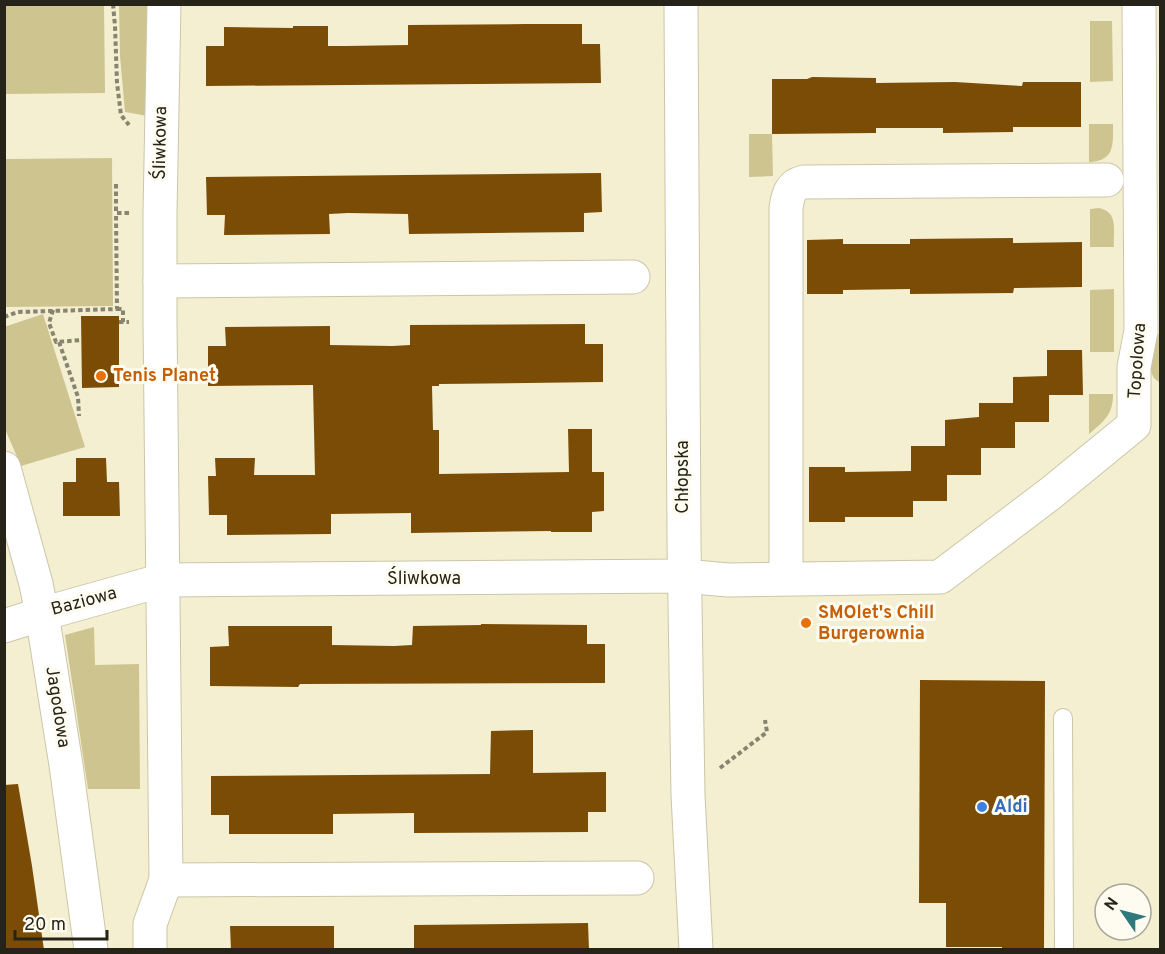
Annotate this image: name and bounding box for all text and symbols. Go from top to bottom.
street label: Śliwkowa [147,106,173,180]
street label: Topolowa [1124,322,1152,400]
place label: Tenis Planet [113,365,216,388]
marker: Tenis Planet [94,369,108,383]
street label: Chłopska [672,440,695,514]
street label: Śliwkowa [387,566,461,591]
street label: Baziowa [49,582,119,622]
place label: SMOlet's Chill Burgerownia [818,602,934,646]
marker: SMOlet's Chill Burgerownia [799,616,813,630]
street label: Jagodowa [39,665,75,749]
place label: Aldi [994,796,1028,819]
marker: Aldi [975,800,989,814]
north arrow [1093,882,1153,942]
text: N [1101,894,1124,915]
scale bar [15,903,106,941]
text: 20 m [24,914,66,937]

